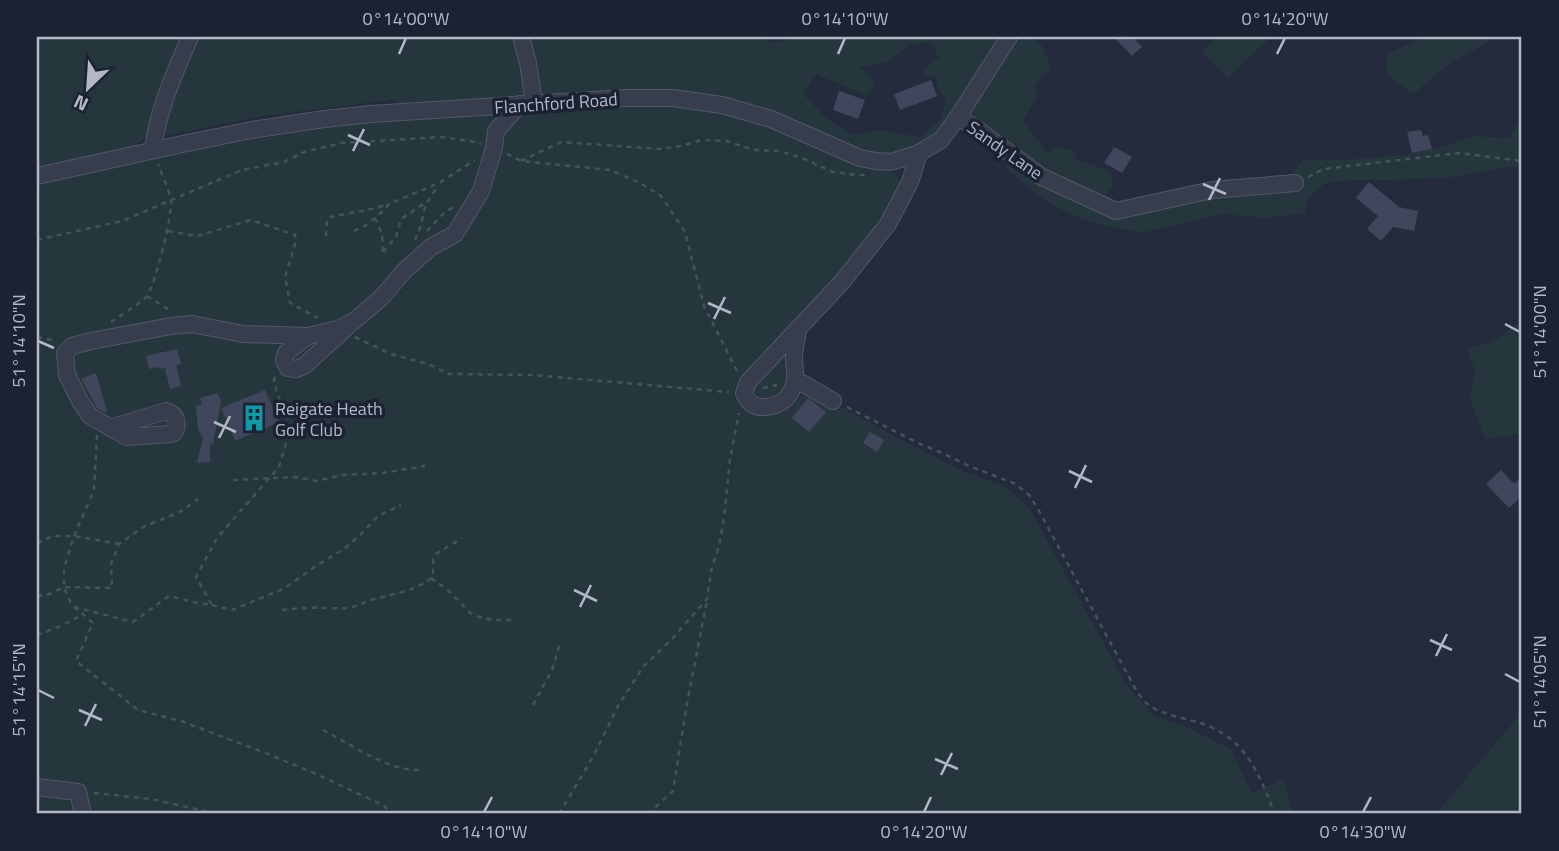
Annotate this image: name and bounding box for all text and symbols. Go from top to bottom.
text: 0°14'00"W [363,5,449,32]
text: 0°14'10"W [802,5,888,32]
text: 0°14'20"W [1242,5,1328,32]
north arrow [52,52,122,122]
street label: Flanchford Road [493,85,619,121]
text: N [69,88,93,120]
street label: Sandy Lane [962,114,1048,186]
text: 51°14'00"N [1526,285,1553,379]
text: 51°14'10"N [5,294,32,388]
place label: Reigate Heath Golf Club [275,395,383,443]
building icon: Reigate Heath Golf Club [239,403,269,433]
text: 51°14'05"N [1526,635,1553,729]
text: 51°14'15"N [5,643,32,737]
text: 0°14'10"W [441,818,527,845]
text: 0°14'20"W [881,818,967,845]
text: 0°14'30"W [1320,818,1406,845]

